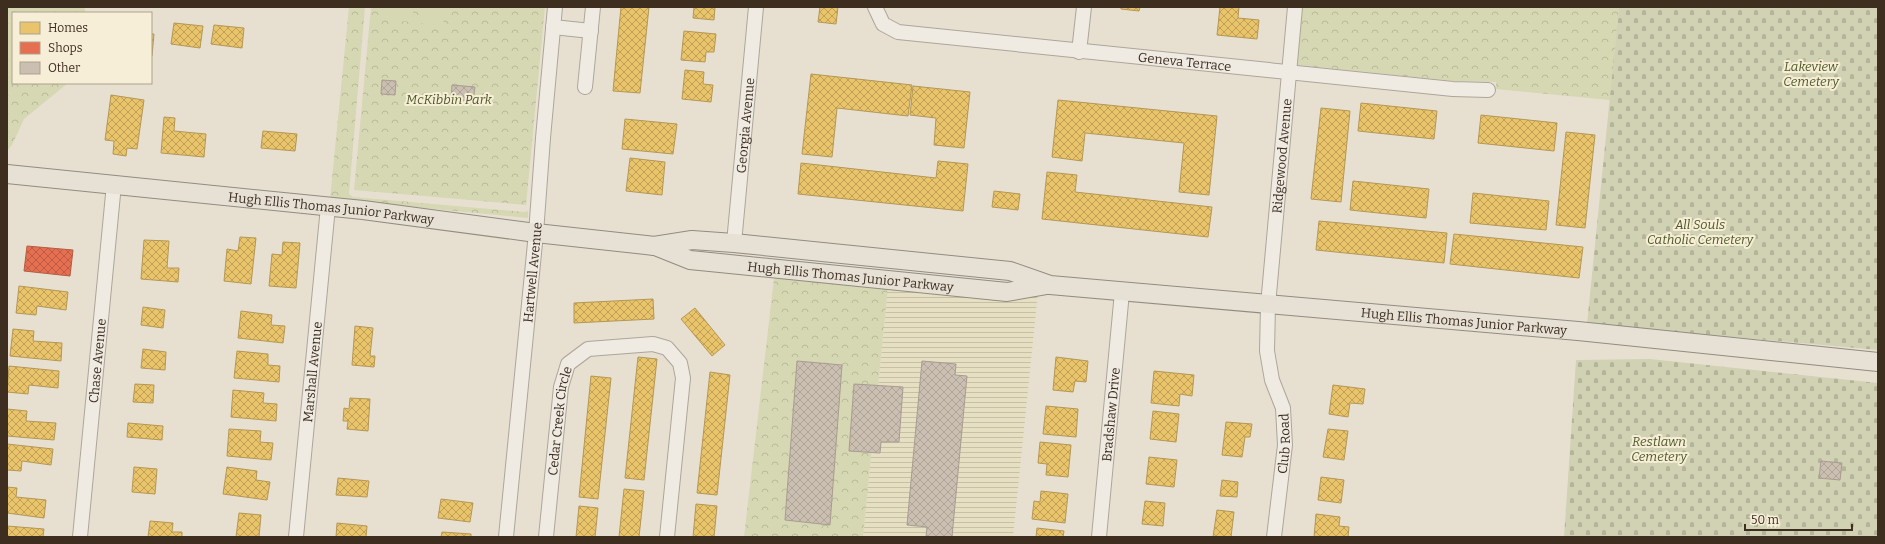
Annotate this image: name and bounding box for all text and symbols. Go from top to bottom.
legend [12,12,152,84]
text: Homes [48,21,88,35]
text: Shops [48,41,83,55]
street label: Geneva Terrace [1137,50,1232,74]
park label: Lakeview Cemetery [1783,59,1840,89]
text: Other [48,61,81,75]
street label: Georgia Avenue [734,77,757,174]
park label: McKibbin Park [406,92,493,107]
street label: Ridgewood Avenue [1269,98,1295,214]
street label: Hugh Ellis Thomas Junior Parkway [228,189,435,227]
park label: All Souls Catholic Cemetery [1647,217,1754,247]
street label: Hartwell Avenue [520,222,545,323]
street label: Hugh Ellis Thomas Junior Parkway [747,259,954,295]
street label: Hugh Ellis Thomas Junior Parkway [1360,305,1568,338]
street label: Chase Avenue [86,318,109,404]
street label: Marshall Avenue [300,321,325,423]
street label: Cedar Creek Circle [545,364,575,476]
street label: Bradshaw Drive [1099,367,1123,462]
street label: Club Road [1275,413,1293,475]
park label: Restlawn Cemetery [1631,434,1688,464]
scale bar [1745,506,1852,532]
text: 50 m [1751,513,1780,527]

